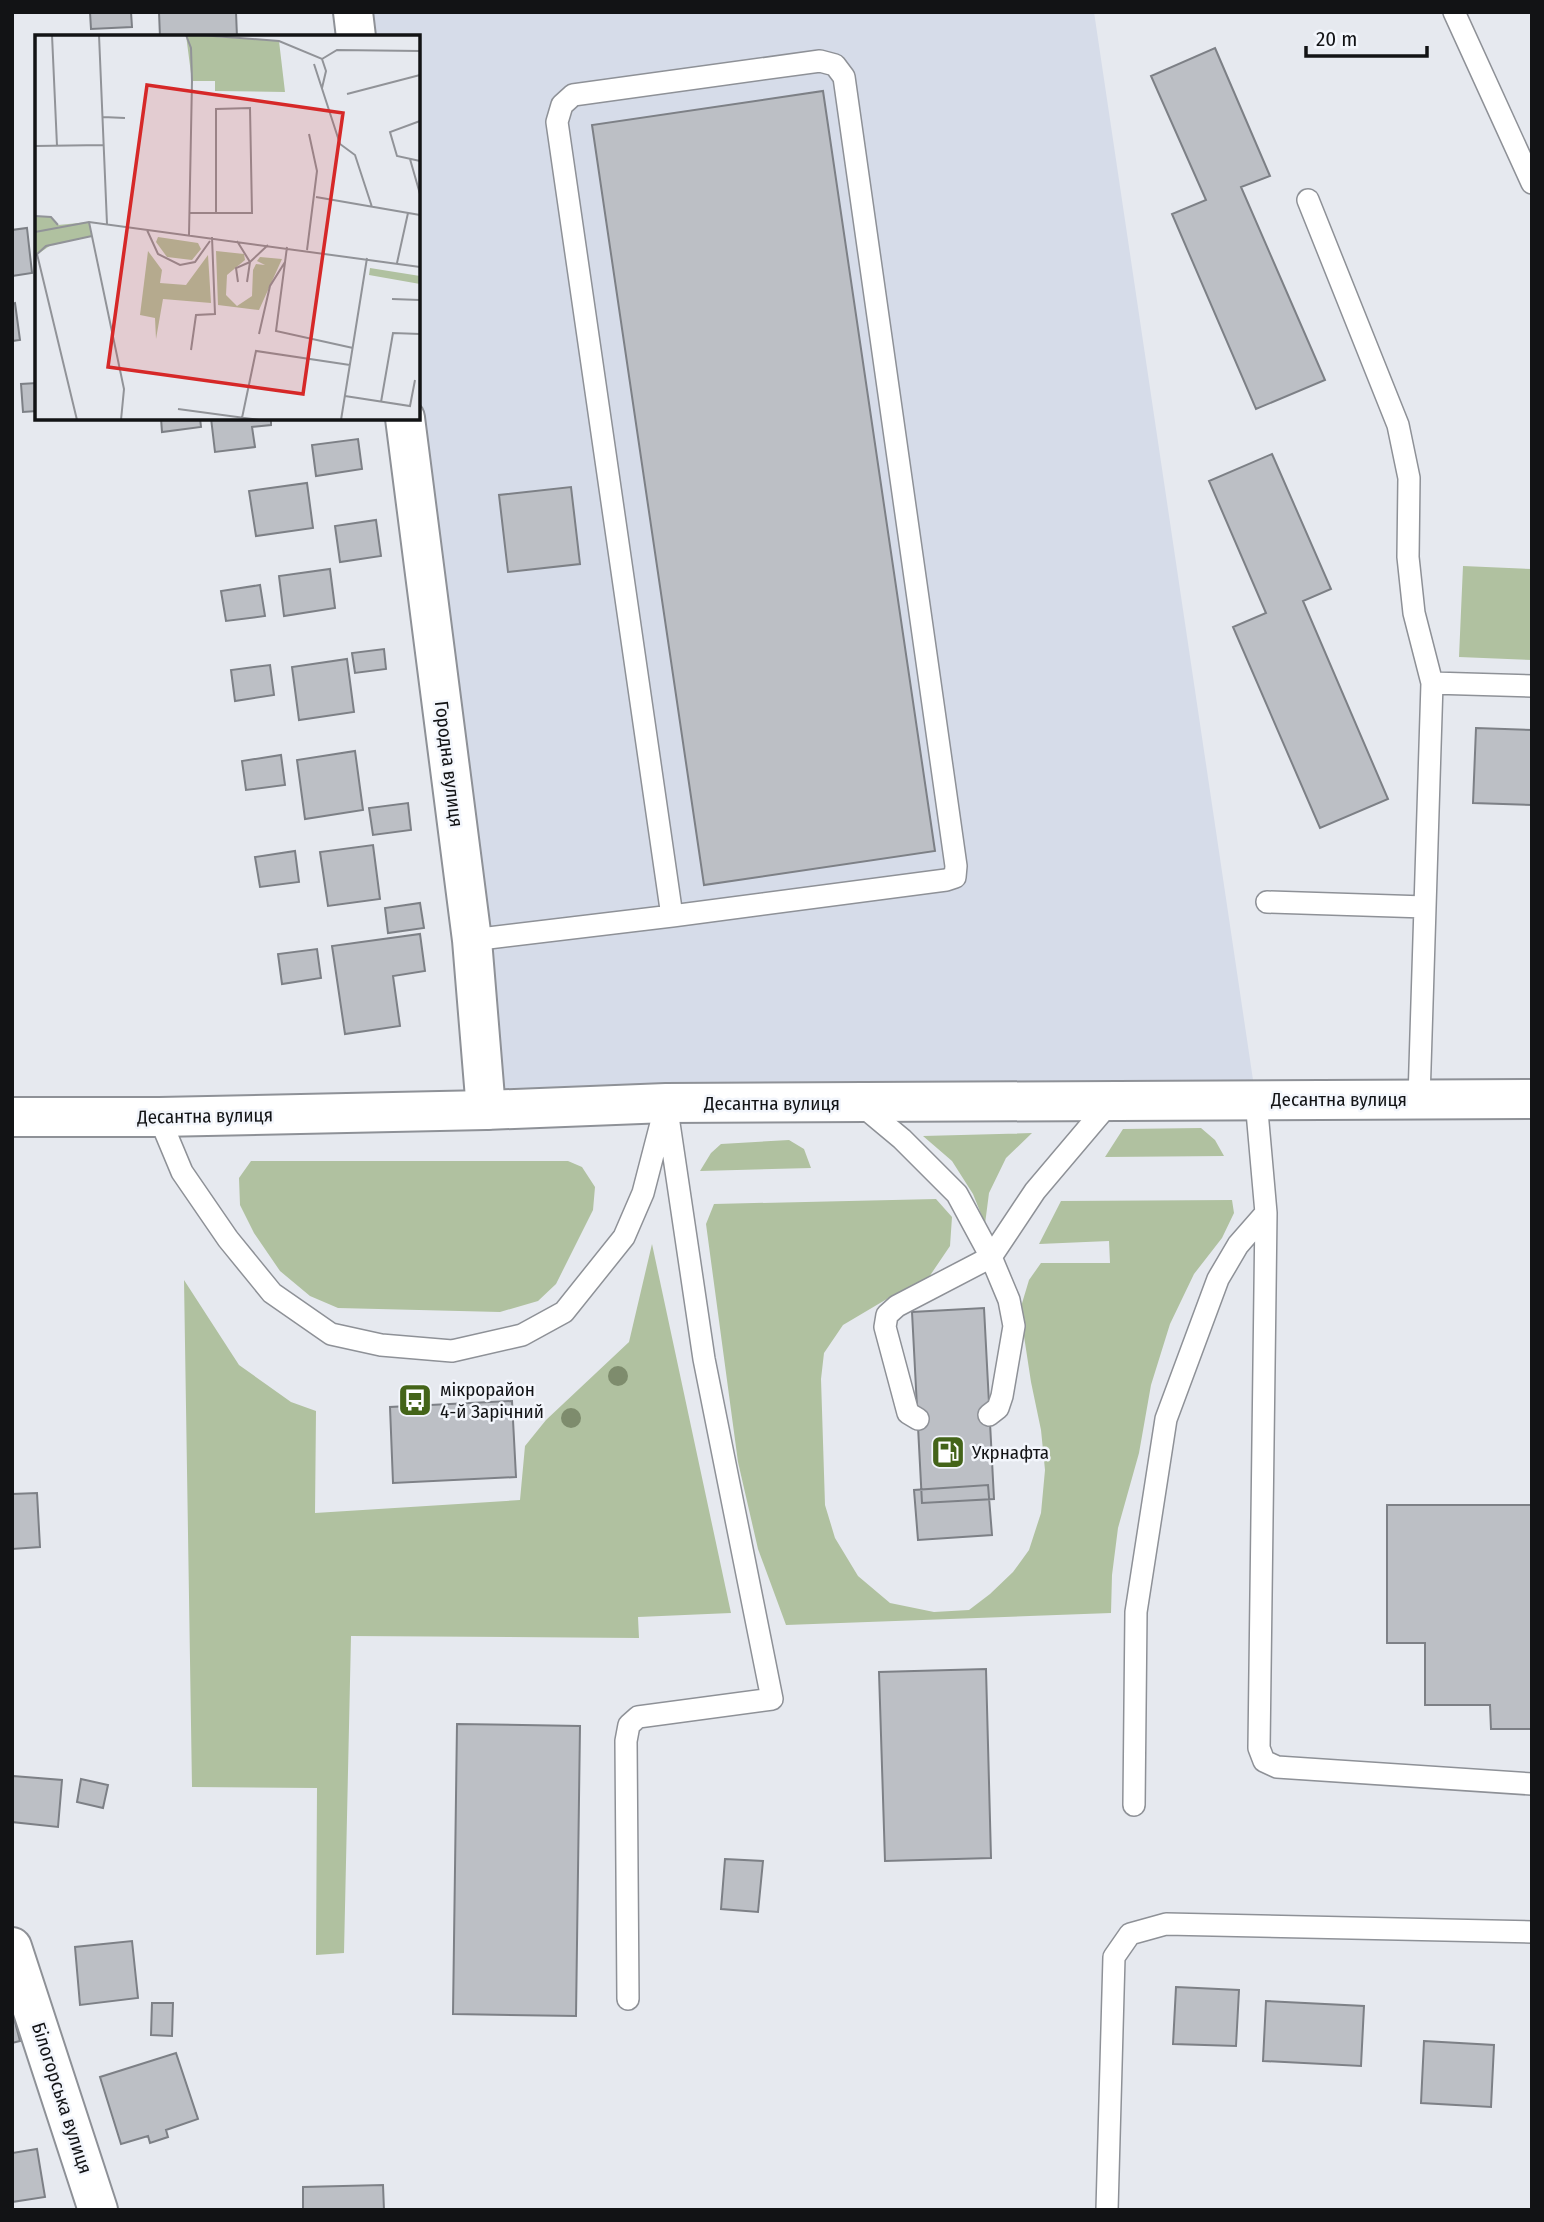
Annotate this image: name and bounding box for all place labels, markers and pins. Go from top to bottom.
place label: мікрорайон 4-й Зарічний [440,1378,544,1423]
bus stop icon: мікрорайон 4-й Зарічний [396,1381,434,1419]
fuel station icon: Укрнафта [929,1433,967,1471]
place label: Укрнафта [971,1441,1049,1464]

